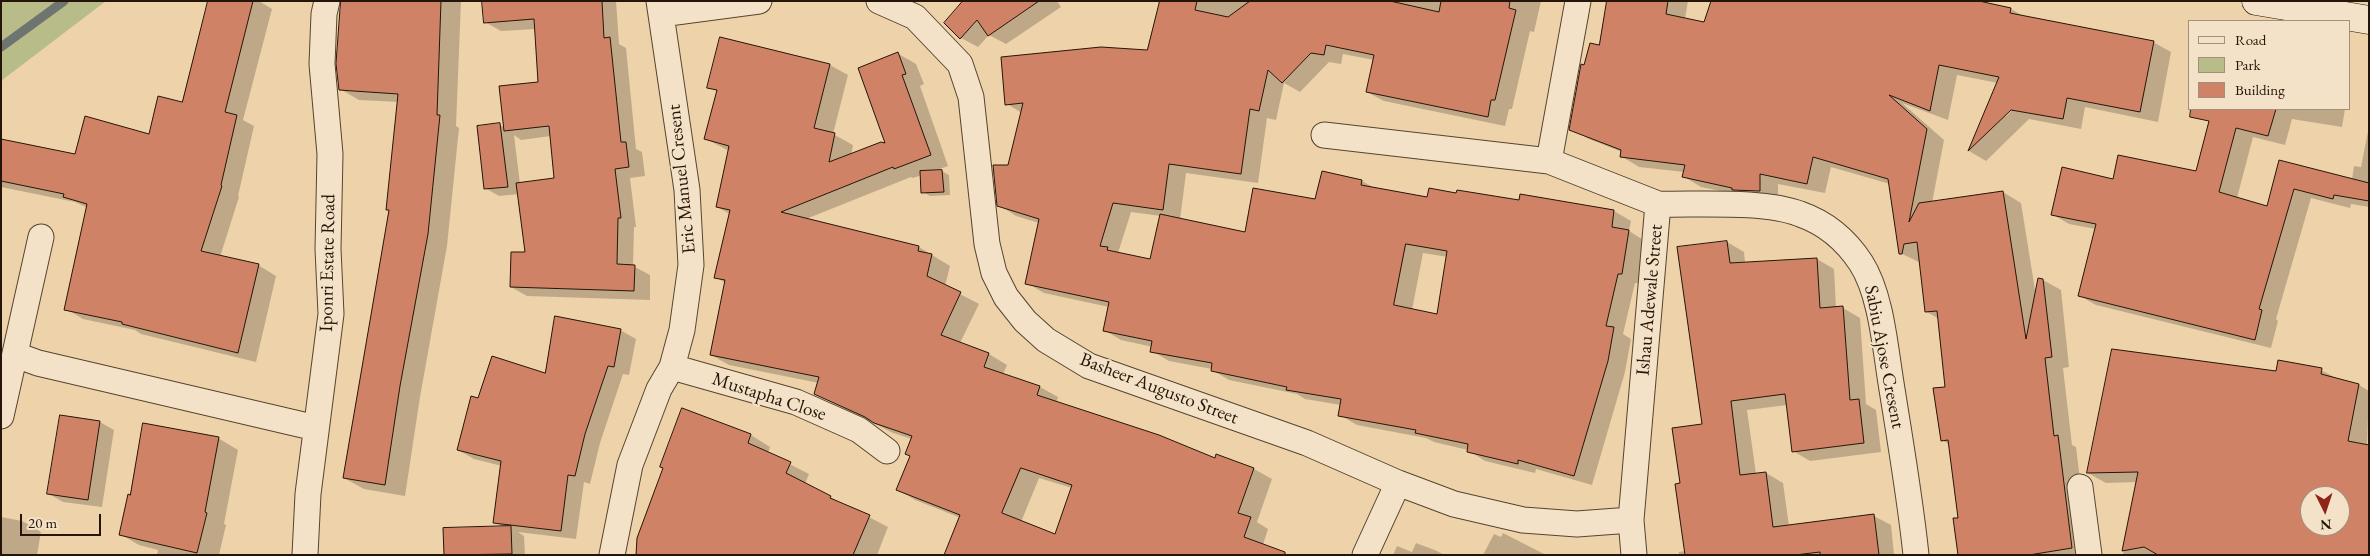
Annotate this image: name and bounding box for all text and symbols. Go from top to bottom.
legend [2188,20,2350,110]
text: Road [2235,30,2266,49]
text: Park [2235,55,2261,74]
text: Building [2235,80,2285,99]
street label: Eric Manuel Cresent [663,103,701,255]
street label: Iponri Estate Road [315,194,341,332]
street label: Ishau Adewale Street [1632,223,1668,377]
street label: Sabiu Ajose Cresent [1859,283,1909,431]
street label: Basheer Augusto Street [1077,348,1241,430]
street label: Mustapha Close [709,368,829,426]
north arrow [2300,486,2350,536]
scale bar [22,504,104,536]
text: 20 m [28,513,57,532]
text: N [2320,516,2332,534]

